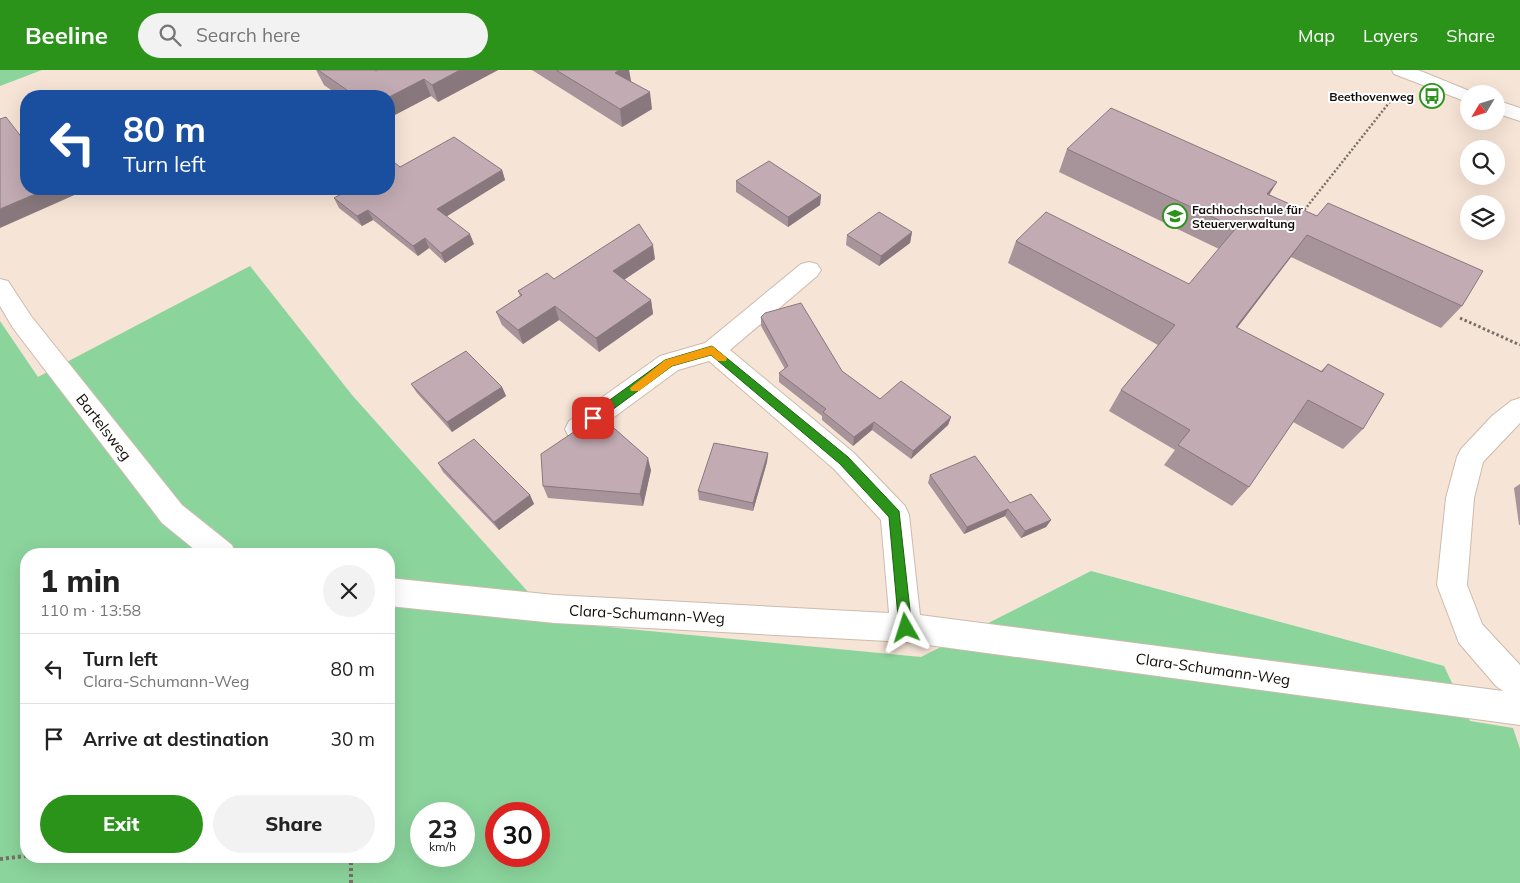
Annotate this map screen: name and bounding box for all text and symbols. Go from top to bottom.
search box [138,13,488,58]
text: Beeline [25,20,108,50]
icon: search [156,21,184,49]
text: Search here [196,23,300,47]
text: Map [1298,24,1335,47]
text: Layers [1363,24,1418,47]
text: Share [1446,24,1495,47]
bus stop icon: Beethovenweg [1419,83,1445,109]
north arrow [1460,85,1505,130]
map controls [1460,85,1505,240]
place label: Beethovenweg [1329,89,1414,104]
text: 80 m [123,107,206,151]
icon: left [40,110,105,175]
button: search [1460,140,1505,185]
text: Turn left [123,150,206,178]
button: layers [1460,195,1505,240]
place label: Fachhochschule für Steuerverwaltung [1192,202,1303,231]
school or university icon: Fachhochschule für Steuerverwaltung [1162,203,1188,229]
street label: Bartelsweg [72,390,136,464]
pin [572,397,614,439]
icon: arrive [579,404,607,432]
text: 1 min [40,562,120,600]
button: close [323,565,375,617]
text: 110 m · 13:58 [40,600,141,620]
street label: Clara-Schumann-Weg [569,600,725,628]
position arrow [879,601,931,653]
text: Turn left [83,647,158,671]
street label: Clara-Schumann-Weg [1134,649,1292,689]
icon: left [40,655,68,683]
text: 80 m [331,657,375,681]
text: Clara-Schumann-Weg [83,671,249,691]
icon: arrive [40,725,68,753]
text: Arrive at destination [83,727,269,751]
text: 30 m [331,727,375,751]
button: Exit [40,795,203,853]
button: Share [213,795,375,853]
speed limit sign: 30 [485,802,550,867]
text: 23 [427,813,458,844]
text: km/h [429,839,456,854]

